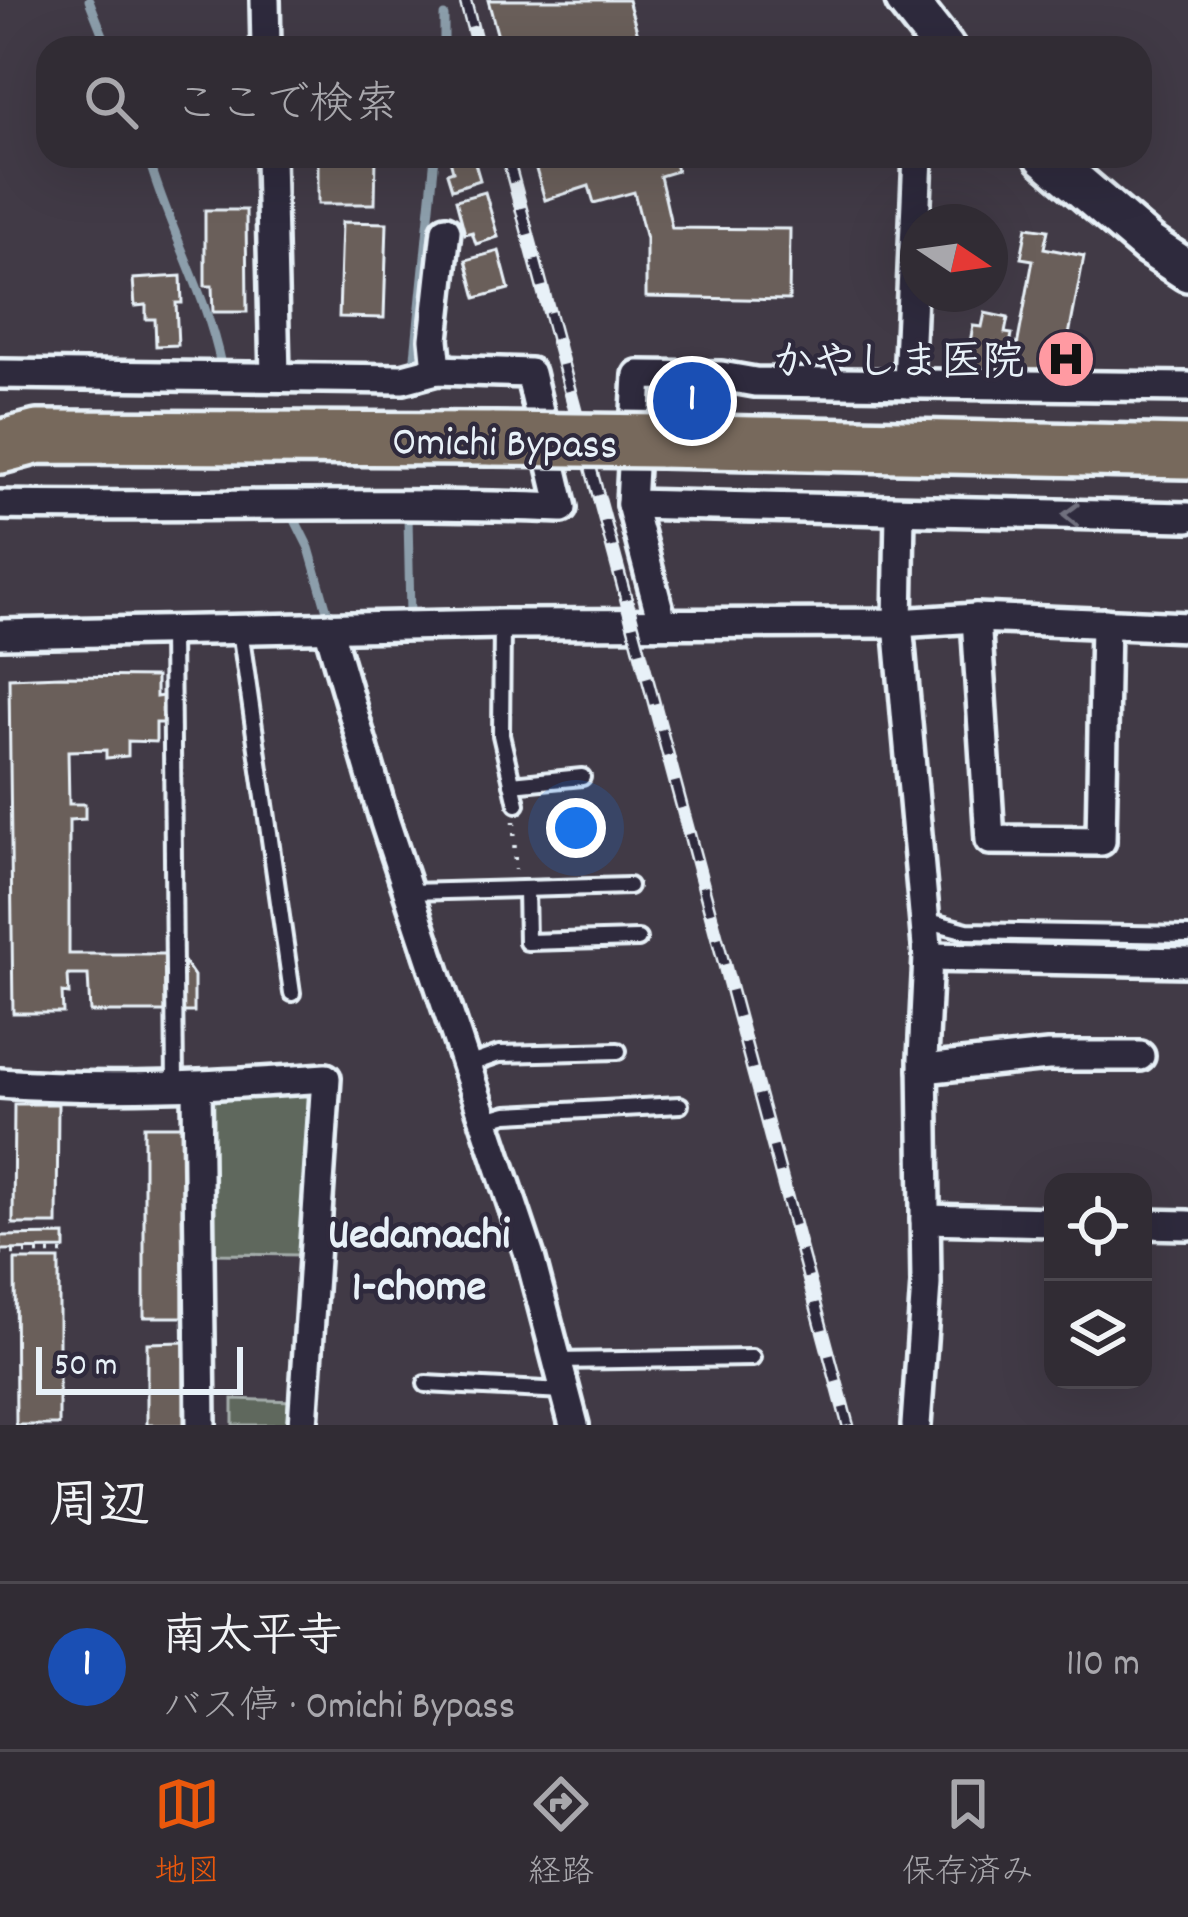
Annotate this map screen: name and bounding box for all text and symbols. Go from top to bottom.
search box [36,36,1152,168]
icon: search [78,69,144,135]
text: ここで検索 [174,76,399,140]
north arrow [900,204,1008,312]
hospital icon: かやしま医院 [1035,328,1097,390]
place label: かやしま医院 [772,336,1024,396]
pin: 1 [653,356,731,446]
street label: Omichi Bypass [392,415,618,479]
one-way arrow [1061,502,1080,528]
your location [546,798,606,858]
map controls [1044,1173,1152,1389]
button: locate [1044,1173,1152,1281]
district label: Uedamachi 1-chome [328,1206,510,1322]
button: layers [1044,1281,1152,1389]
scale bar [36,1341,243,1394]
text: 50 m [54,1344,118,1391]
text: 周辺 [48,1474,150,1546]
text: 南太平寺 [162,1608,342,1672]
text: 1 [83,1639,91,1694]
text: 110 m [1066,1639,1140,1694]
text: バス停 · Omichi Bypass [162,1682,515,1737]
tab: 地図 [154,1771,220,1898]
tab: 経路 [528,1771,594,1898]
tab: 保存済み [902,1771,1034,1898]

